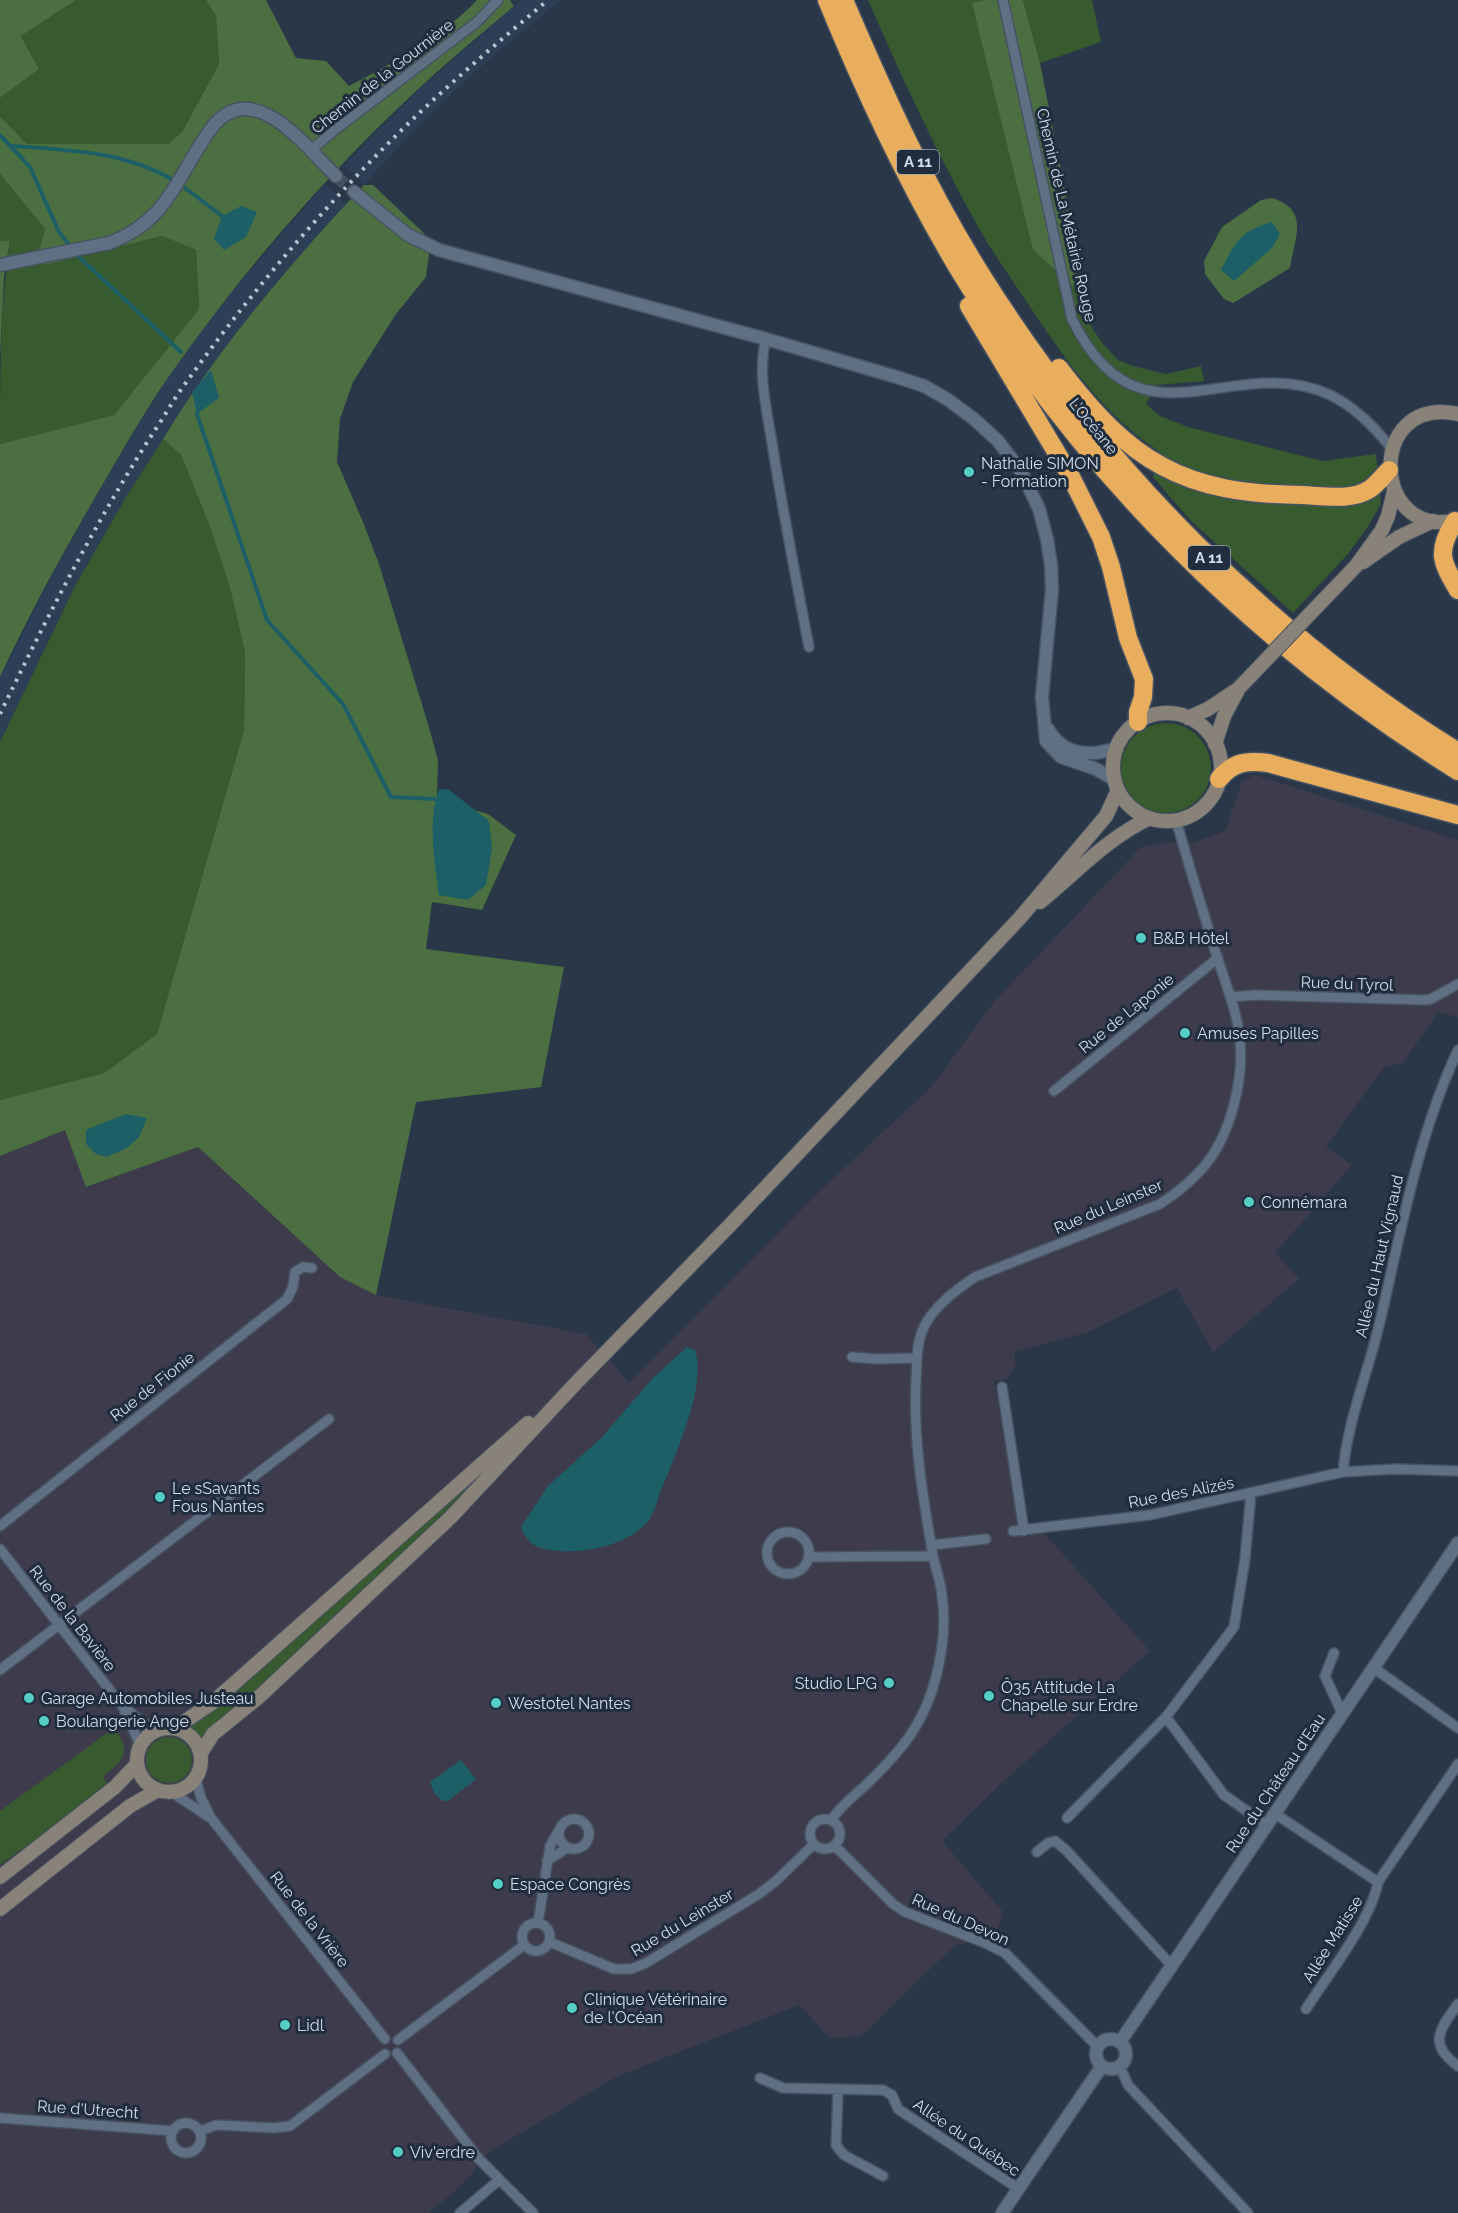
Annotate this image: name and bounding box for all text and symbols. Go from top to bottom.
street label: Chemin de la Gournière [308,15,457,138]
street label: Chemin de La Métairie Rouge [1033,106,1100,324]
road number: A 11 [897,150,939,174]
street label: L’Océane [1065,394,1122,458]
place label: Nathalie SIMON - Formation [981,454,1099,491]
marker: Nathalie SIMON - Formation [962,465,976,479]
road number: A 11 [1188,546,1230,570]
place label: B&B Hôtel [1153,929,1230,948]
marker: B&B Hôtel [1134,931,1148,945]
street label: Rue de Laponie [1075,969,1178,1057]
street label: Rue du Tyrol [1300,972,1394,995]
place label: Amuses Papilles [1197,1024,1319,1043]
marker: Amuses Papilles [1178,1026,1192,1040]
street label: Allée du Haut Vignaud [1352,1173,1407,1339]
street label: Rue du Leinster [1051,1175,1166,1238]
place label: Connémara [1261,1193,1347,1212]
marker: Connémara [1242,1195,1256,1209]
street label: Rue de Fionie [107,1348,198,1425]
street label: Rue des Alizés [1127,1473,1236,1512]
place label: Le sSavants Fous Nantes [172,1479,265,1516]
marker: Le sSavants Fous Nantes [153,1490,167,1504]
street label: Rue de la Bavière [25,1562,120,1675]
place label: Studio LPG [795,1674,877,1693]
marker: Studio LPG [882,1676,896,1690]
place label: Ô35 Attitude La Chapelle sur Erdre [1001,1677,1138,1715]
place label: Garage Automobiles Justeau [41,1689,254,1708]
marker: Ô35 Attitude La Chapelle sur Erdre [982,1689,996,1703]
marker: Garage Automobiles Justeau [22,1691,36,1705]
place label: Westotel Nantes [508,1694,631,1713]
marker: Westotel Nantes [489,1696,503,1710]
street label: Rue du Château d'Eau [1222,1710,1329,1856]
place label: Boulangerie Ange [56,1712,189,1731]
marker: Boulangerie Ange [37,1714,51,1728]
street label: Rue de la Vrière [266,1867,353,1971]
place label: Espace Congrès [510,1875,631,1894]
marker: Espace Congrès [491,1877,505,1891]
street label: Rue du Leinster [628,1884,737,1960]
street label: Rue du Devon [909,1890,1012,1949]
street label: Allée Matisse [1298,1892,1367,1986]
place label: Clinique Vétérinaire de l'Océan [584,1990,727,2027]
marker: Clinique Vétérinaire de l'Océan [565,2001,579,2015]
place label: Lidl [297,2016,325,2035]
marker: Lidl [278,2018,292,2032]
street label: Allée du Québec [910,2095,1024,2180]
street label: Rue d'Utrecht [36,2096,140,2123]
place label: Viv'erdre [410,2143,475,2162]
marker: Viv'erdre [391,2145,405,2159]

